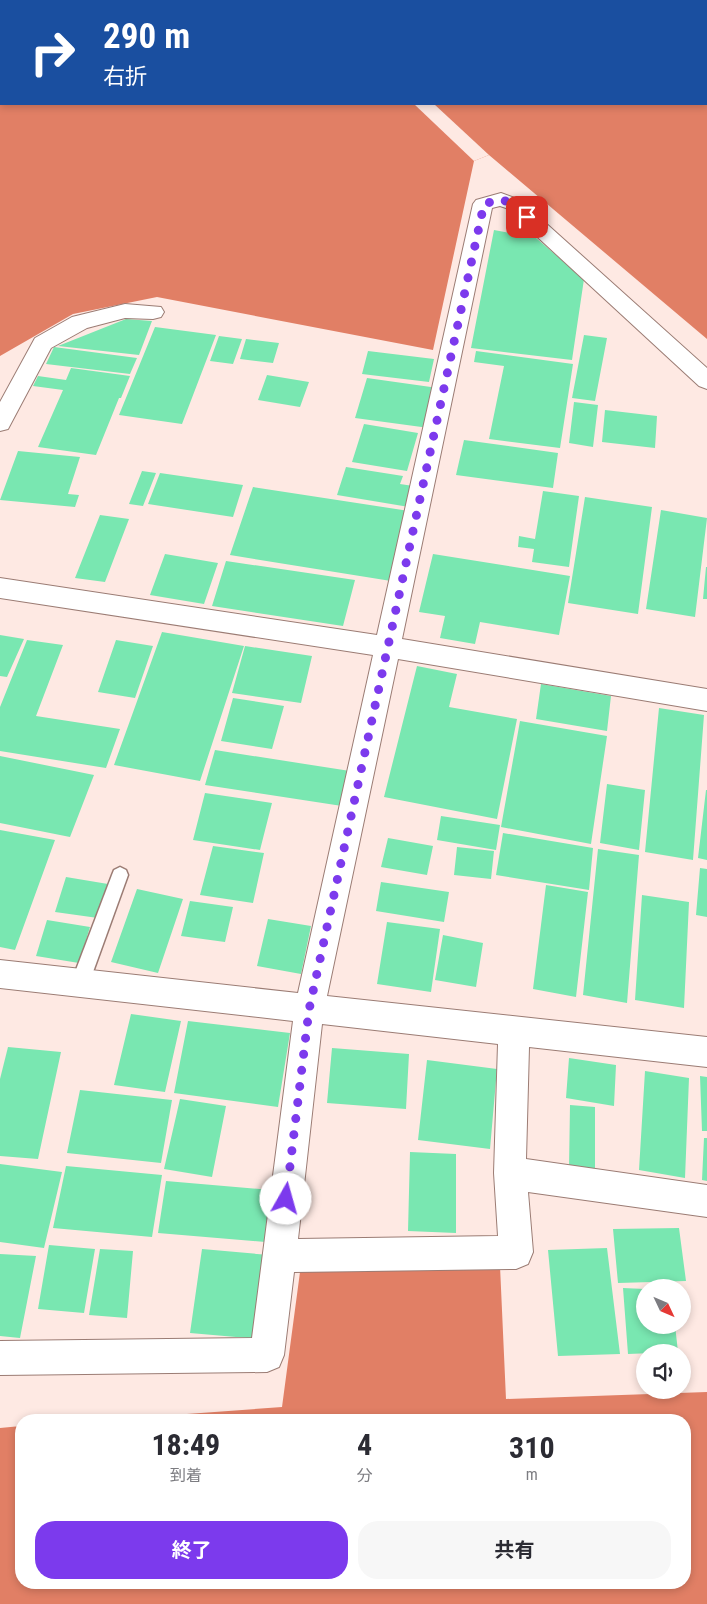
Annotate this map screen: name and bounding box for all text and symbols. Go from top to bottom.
text: 290 m [103,16,190,57]
icon: right [20,20,85,85]
text: 右折 [103,64,147,89]
pin [506,196,548,238]
icon: arrive [513,203,541,231]
position arrow [259,1172,311,1224]
north arrow [636,1279,691,1334]
map controls [636,1279,691,1399]
button: sound [636,1344,691,1399]
text: 18:49 [151,1427,220,1462]
text: 4 [357,1427,372,1462]
text: 310 [509,1430,555,1465]
text: m [526,1465,538,1484]
text: 到着 [170,1466,202,1485]
text: 分 [357,1466,373,1485]
button: 終了 [35,1521,348,1579]
button: 共有 [358,1521,671,1579]

